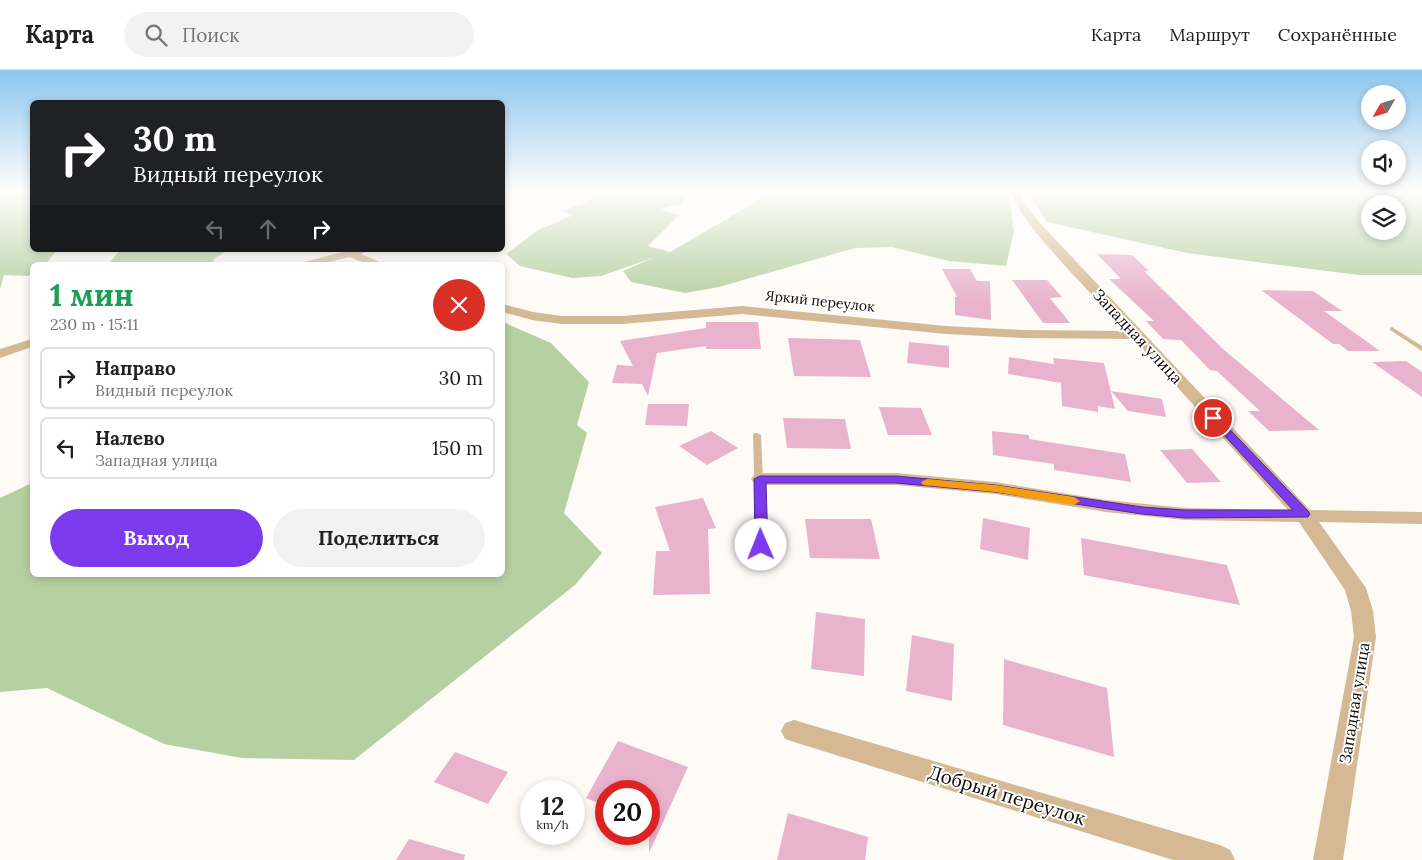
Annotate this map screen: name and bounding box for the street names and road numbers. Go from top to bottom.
street label: Западная улица [1089,284,1187,388]
street label: Яркий переулок [764,286,876,316]
street label: Западная улица [1335,641,1373,765]
street label: Добрый переулок [926,760,1089,831]

